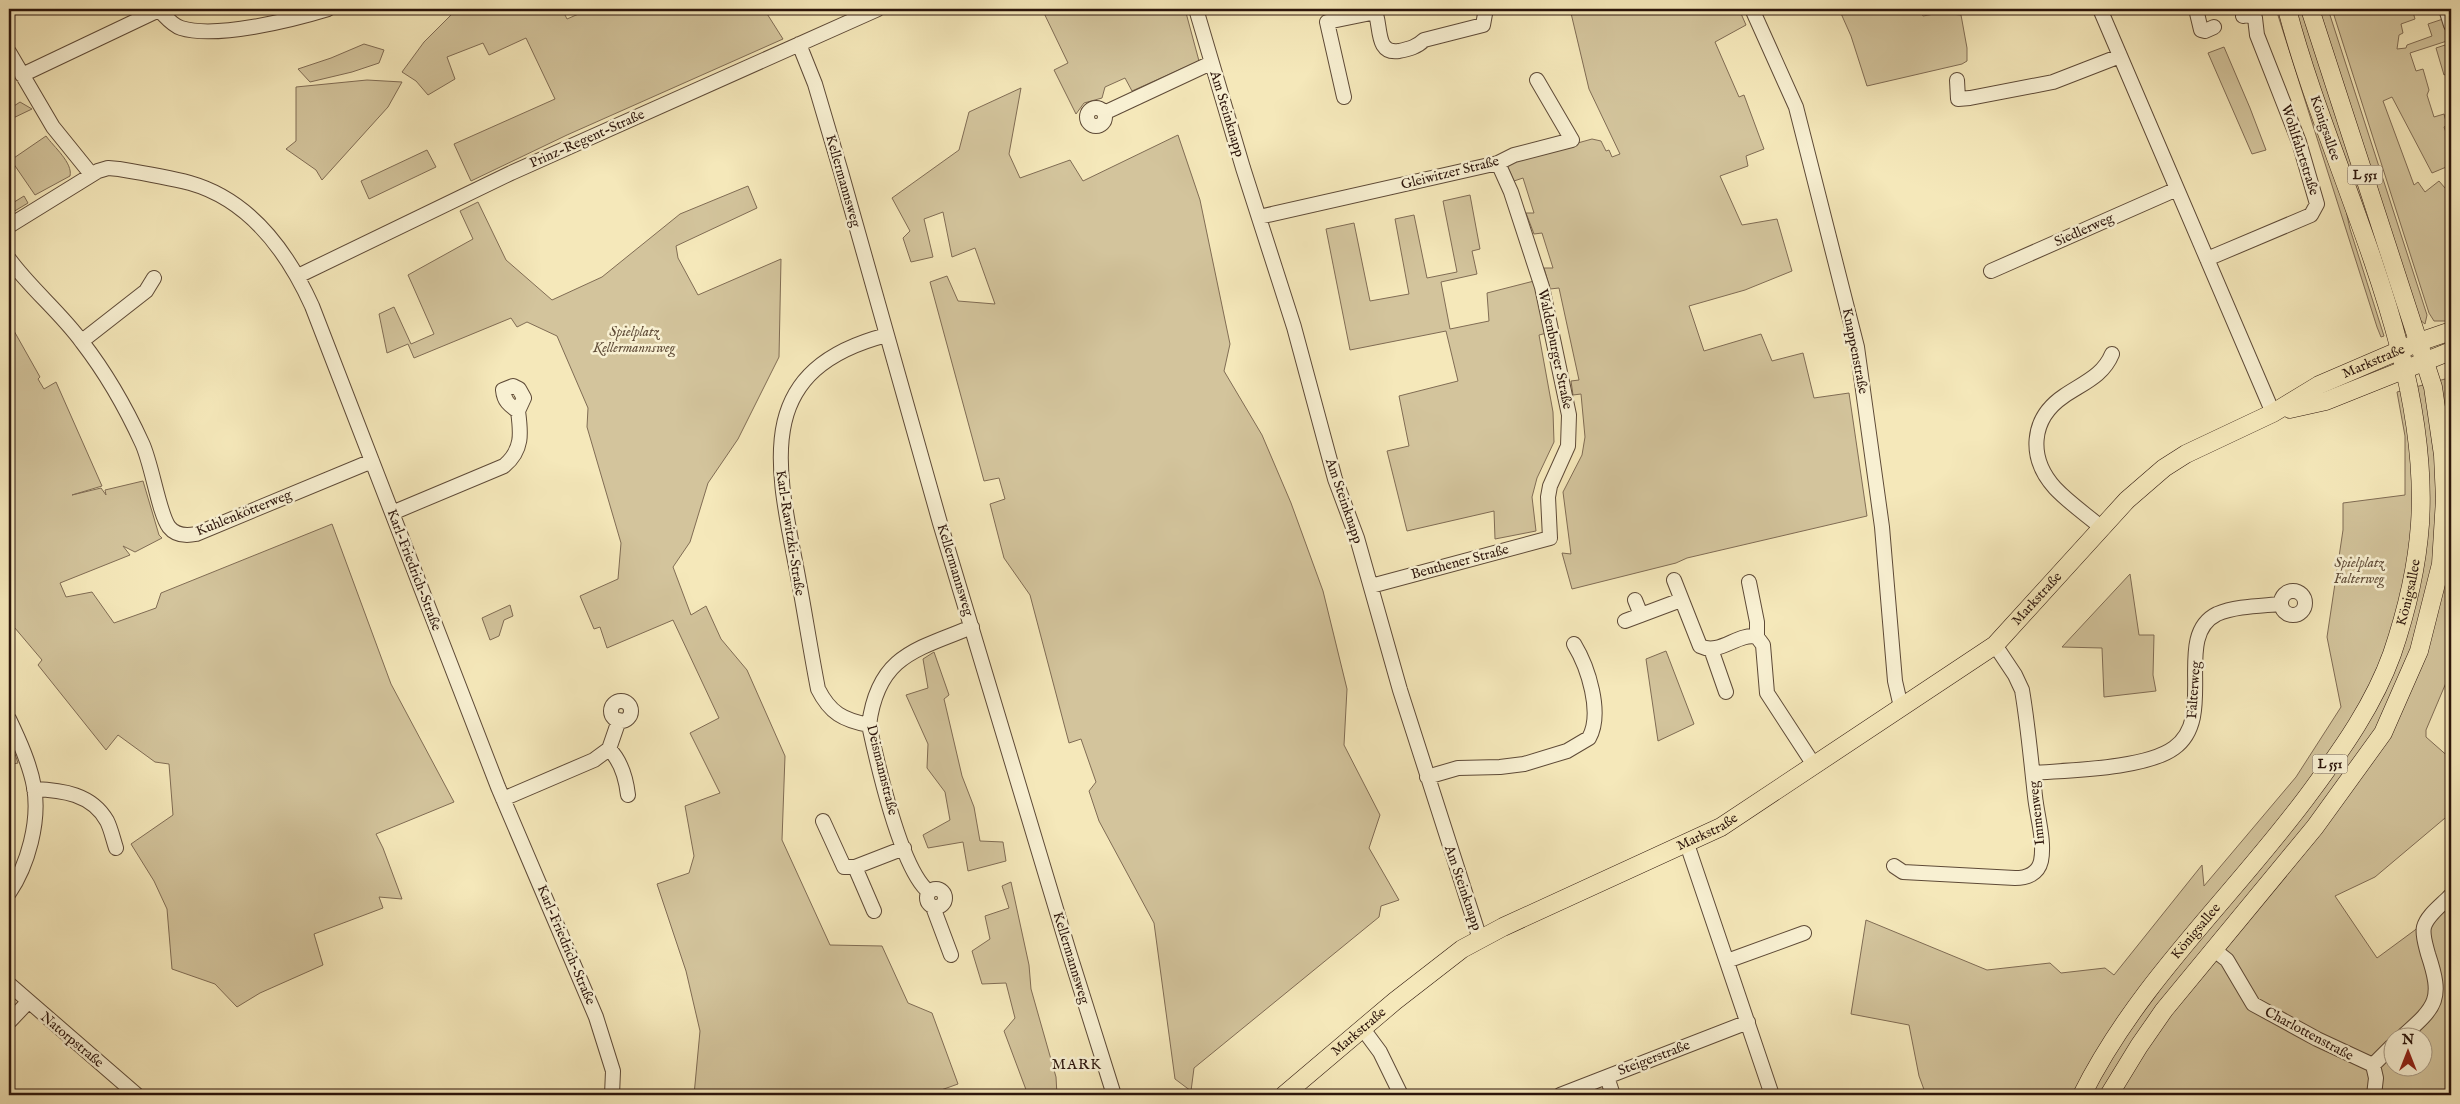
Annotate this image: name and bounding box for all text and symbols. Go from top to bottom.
street label: Am Steinknapp [1205,68,1249,160]
street label: Königsallee [2305,93,2345,164]
street label: Wohlfahrtstraße [2277,102,2323,198]
street label: Prinz-Regent-Straße [527,105,648,172]
street label: Kellermannsweg [821,133,865,230]
street label: Gleiwitzer Straße [1399,152,1502,194]
road number: L 551 [2348,166,2382,184]
street label: Siedlerweg [2051,209,2117,251]
street label: Waldenburger Straße [1533,287,1577,411]
street label: Knappenstraße [1838,306,1872,396]
park label: Spielplatz Kellermannsweg [592,323,676,358]
street label: Markstraße [2339,340,2408,383]
street label: Am Steinknapp [1321,455,1367,546]
street label: Karl-Rawitzki-Straße [771,469,809,598]
street label: Kuhlenkötterweg [193,485,295,540]
street label: Karl-Friedrich-Straße [383,507,446,634]
street label: Kellermannsweg [932,522,978,619]
street label: Beuthener Straße [1409,540,1511,584]
park label: Spielplatz Falterweg [2334,554,2386,589]
street label: Königsallee [2392,557,2425,628]
street label: Markstraße [2008,568,2066,629]
street label: Falterweg [2183,660,2205,720]
street label: Deismannstraße [862,723,902,818]
road number: L 551 [2312,754,2348,774]
street label: Immenweg [2025,780,2049,846]
street label: Markstraße [1674,809,1742,855]
street label: Am Steinknapp [1440,842,1486,933]
street label: Karl-Friedrich-Straße [533,882,600,1008]
street label: Königsallee [2167,899,2225,963]
street label: Kellermannsweg [1048,910,1094,1007]
street label: Markstraße [1328,1003,1390,1060]
street label: Charlottenstraße [2262,1003,2357,1065]
street label: Natorpstraße [37,1008,108,1072]
north arrow [2382,1026,2432,1076]
text: N [2401,1031,2414,1049]
street label: Steigerstraße [1615,1036,1693,1080]
district label: MARK [1052,1055,1102,1074]

